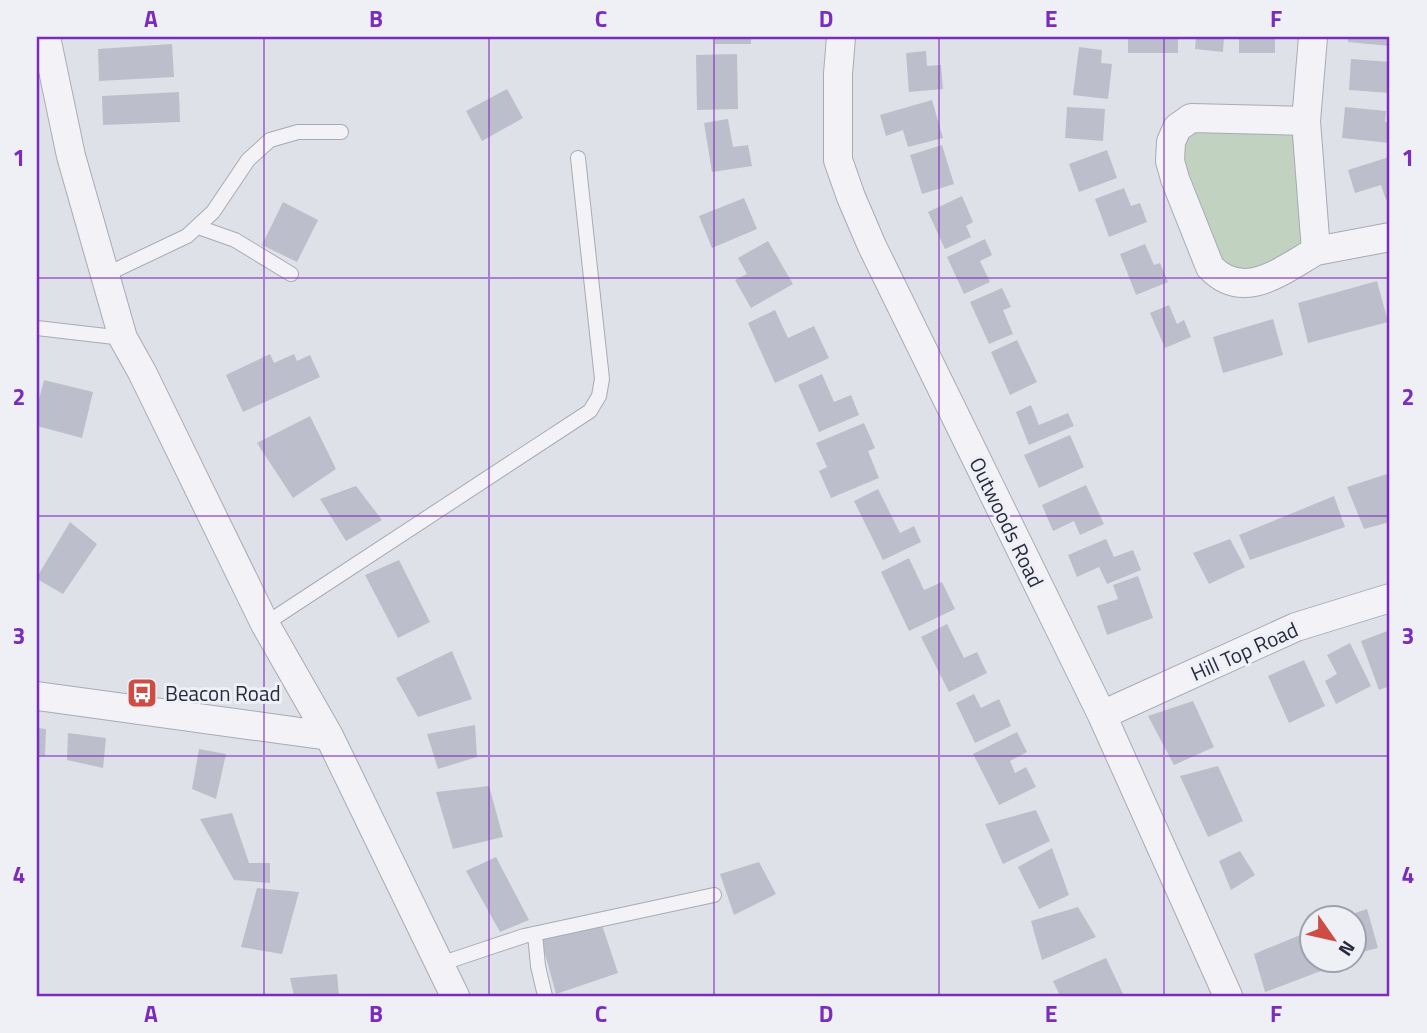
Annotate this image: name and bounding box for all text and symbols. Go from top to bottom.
text: A [144,1,158,36]
text: B [369,1,383,36]
text: C [595,1,607,36]
text: D [819,1,833,36]
text: E [1045,1,1057,36]
text: F [1270,1,1282,36]
text: 1 [13,140,25,175]
text: 1 [1402,140,1414,175]
text: 2 [13,379,25,414]
text: 2 [1402,379,1414,414]
street label: Outwoods Road [962,451,1052,593]
street label: Hill Top Road [1185,613,1303,689]
text: 3 [13,618,25,653]
text: 3 [1402,618,1414,653]
bus stop icon: Beacon Road [125,676,159,710]
place label: Beacon Road [165,677,281,709]
text: 4 [13,857,25,892]
text: 4 [1402,857,1414,892]
north arrow [1298,904,1368,974]
text: N [1332,935,1363,962]
text: A [144,996,158,1031]
text: B [369,996,383,1031]
text: C [595,996,607,1031]
text: D [819,996,833,1031]
text: E [1045,996,1057,1031]
text: F [1270,996,1282,1031]

